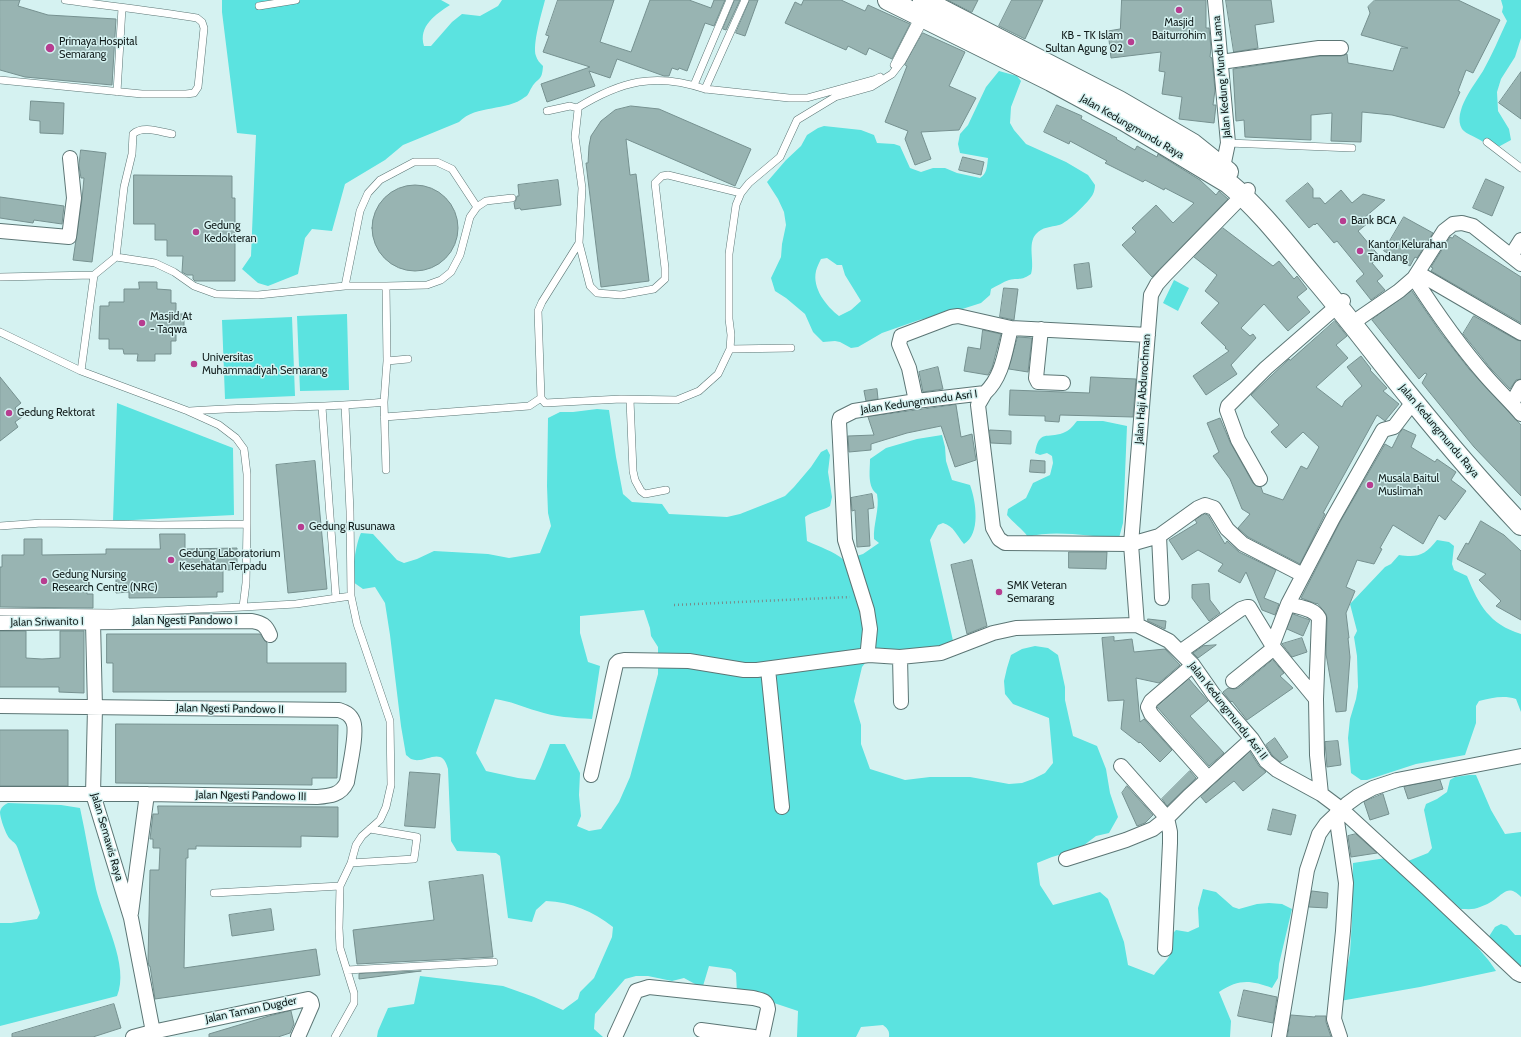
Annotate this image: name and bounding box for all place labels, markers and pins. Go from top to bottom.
marker: Masjid Baiturrohim [1174,5,1184,15]
place label: Masjid Baiturrohim [1152,16,1206,42]
place label: KB - TK Islam Sultan Agung 02 [1045,29,1123,55]
place label: Primaya Hospital Semarang [59,35,137,61]
marker: KB - TK Islam Sultan Agung 02 [1126,37,1136,47]
marker: Primaya Hospital Semarang [44,42,56,54]
place label: Bank BCA [1351,214,1397,228]
marker: Bank BCA [1338,216,1348,226]
place label: Gedung Kedokteran [204,219,257,245]
marker: Gedung Kedokteran [191,227,201,237]
place label: Kantor Kelurahan Tandang [1368,238,1447,264]
marker: Kantor Kelurahan Tandang [1355,246,1365,256]
place label: Masjid At - Taqwa [150,310,192,336]
marker: Masjid At - Taqwa [137,318,147,328]
place label: Universitas Muhammadiyah Semarang [202,351,327,377]
marker: Universitas Muhammadiyah Semarang [189,359,199,369]
place label: Gedung Rektorat [17,406,95,420]
marker: Gedung Rektorat [4,408,14,418]
place label: Musala Baitul Muslimah [1378,472,1439,498]
marker: Musala Baitul Muslimah [1365,480,1375,490]
place label: Gedung Rusunawa [309,520,395,534]
marker: Gedung Rusunawa [296,522,306,532]
place label: Gedung Laboratorium Kesehatan Terpadu [179,547,280,573]
marker: Gedung Laboratorium Kesehatan Terpadu [166,555,176,565]
place label: Gedung Nursing Research Centre (NRC) [52,568,158,594]
marker: Gedung Nursing Research Centre (NRC) [39,576,49,586]
place label: SMK Veteran Semarang [1007,579,1067,605]
marker: SMK Veteran Semarang [994,587,1004,597]

